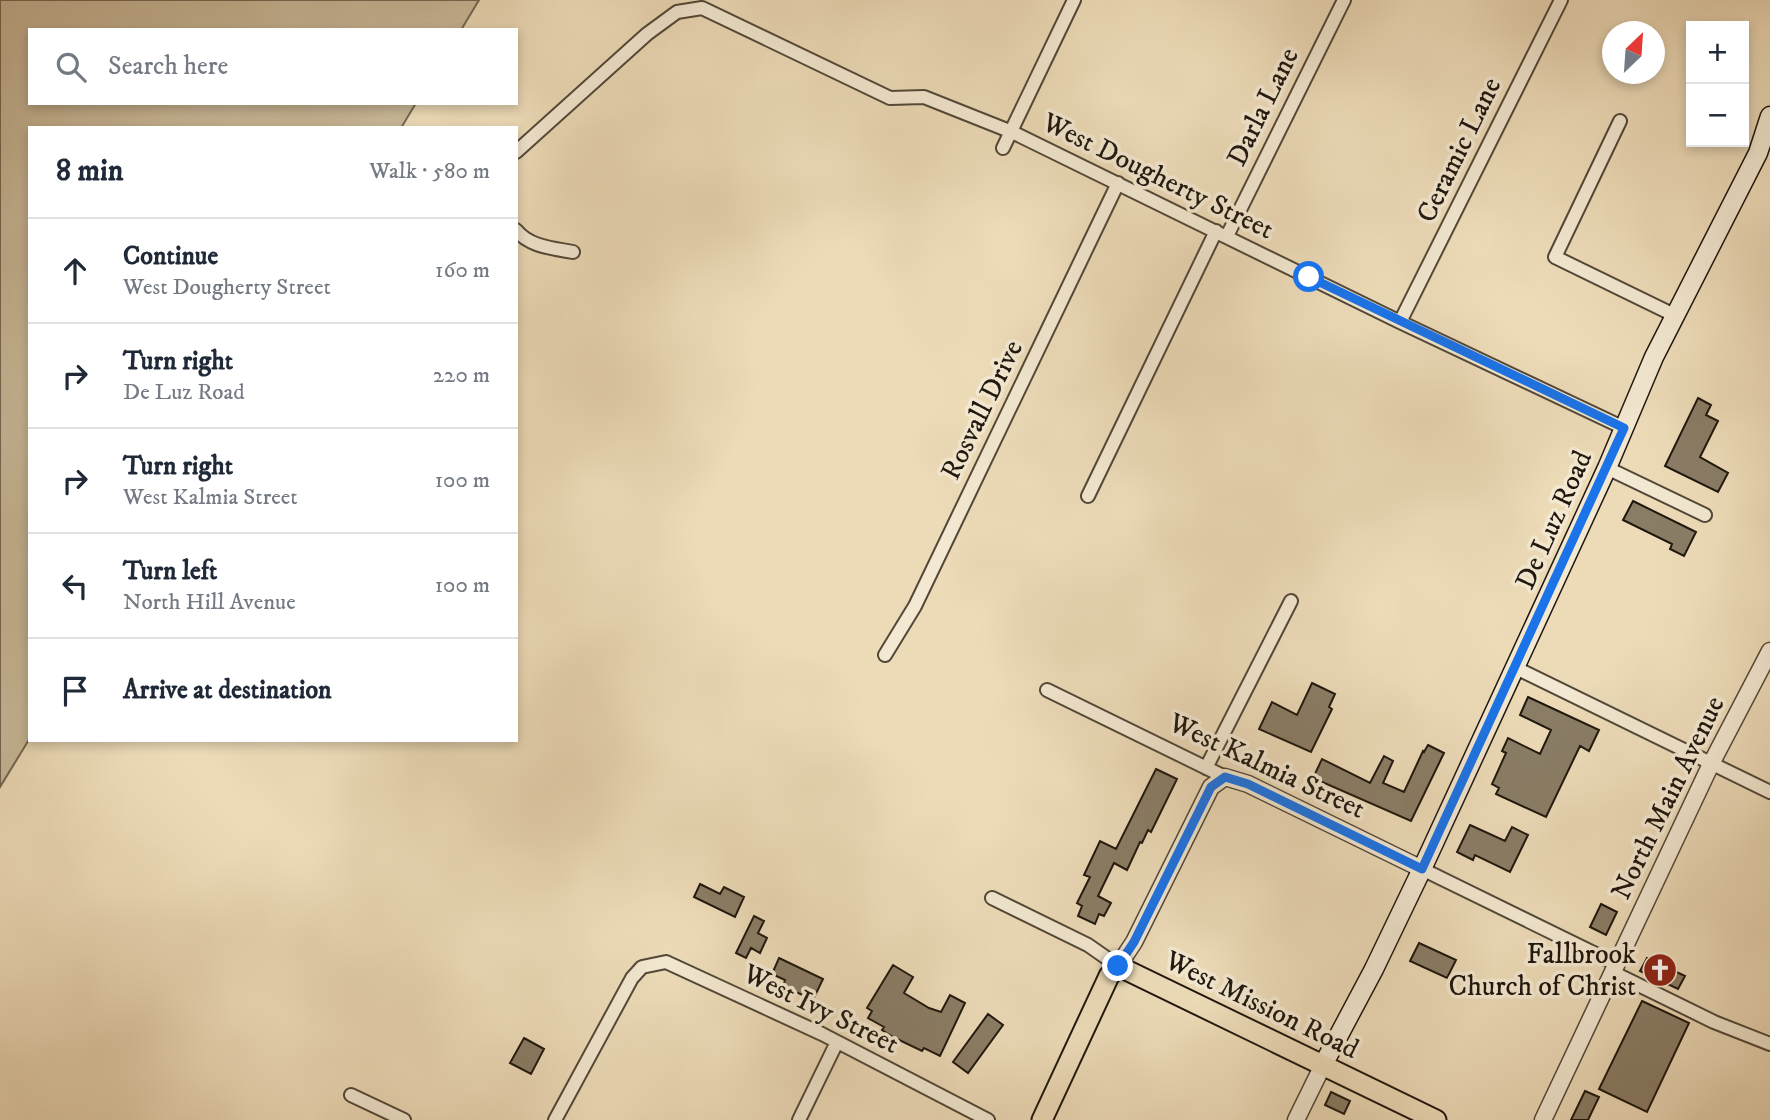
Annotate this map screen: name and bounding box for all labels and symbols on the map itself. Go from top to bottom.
north arrow [1602,21,1665,84]
street label: Darla Lane [1219,42,1307,172]
street label: Ceramic Lane [1409,72,1509,228]
street label: West Dougherty Street [1036,104,1279,247]
route start [1293,261,1324,292]
street label: Rosvall Drive [933,335,1031,485]
street label: De Luz Road [1508,445,1600,595]
street label: North Main Avenue [1604,691,1732,905]
street label: West Kalmia Street [1162,705,1371,827]
place label: Fallbrook Church of Christ [1449,937,1636,1004]
street label: West Mission Road [1159,943,1365,1067]
route end [1102,950,1133,981]
church icon: Fallbrook Church of Christ [1641,951,1679,989]
street label: West Ivy Street [736,956,905,1062]

